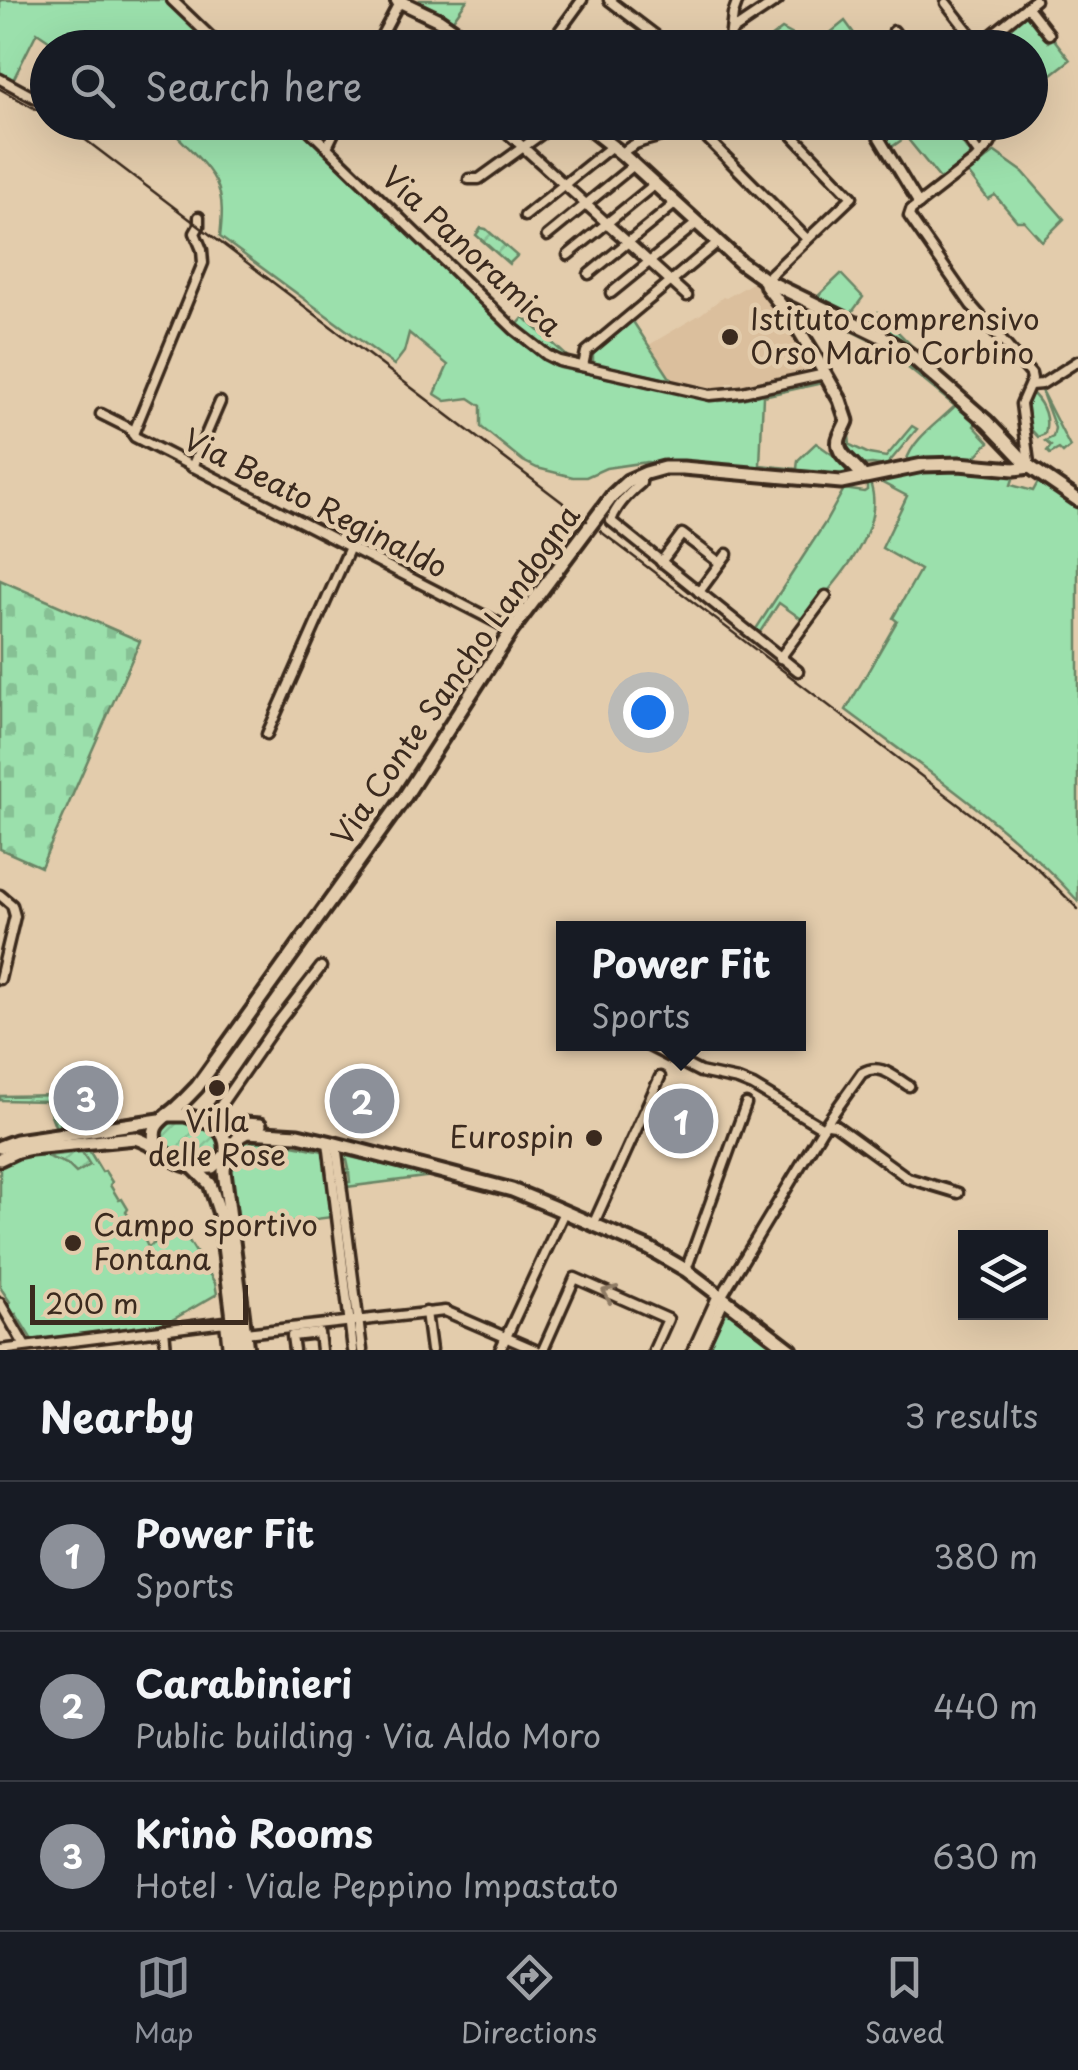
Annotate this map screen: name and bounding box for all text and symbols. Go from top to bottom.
search box [30,30,1048,140]
text: Search here [145,57,362,114]
icon: search [65,58,120,113]
street label: Via Panoramica [372,154,573,346]
place label: Istituto comprensivo Orso Mario Corbino [750,295,1040,374]
marker: Istituto comprensivo Orso Mario Corbino [719,326,741,348]
street label: Via Beato Reginaldo [176,416,456,588]
street label: Via Conte Sancho Landogna [319,495,589,854]
your location [623,687,674,738]
popup [556,921,806,1051]
text: Power Fit [591,934,771,991]
text: Sports [591,991,690,1039]
pin: 3 [54,1060,118,1136]
pin: 2 [330,1064,394,1138]
marker: Villa delle Rose [206,1077,228,1099]
pin: 1 [648,1084,714,1158]
place label: Villa delle Rose [148,1097,286,1176]
place label: Eurospin [449,1113,574,1158]
marker: Eurospin [583,1127,605,1149]
place label: Campo sportivo Fontana [93,1201,318,1280]
map controls [958,1230,1048,1320]
button: layers [958,1230,1048,1320]
marker: Campo sportivo Fontana [62,1232,84,1254]
scale bar [30,1280,248,1324]
text: 200 m [45,1281,138,1324]
one-way arrow [601,1285,619,1305]
text: Nearby [40,1384,194,1447]
text: 3 results [904,1391,1038,1439]
text: Power Fit [135,1504,314,1561]
text: 1 [65,1532,80,1580]
text: 380 m [933,1532,1038,1580]
text: Sports [135,1561,234,1609]
text: Carabinieri [135,1654,352,1711]
text: 2 [61,1682,84,1730]
text: 440 m [933,1682,1038,1730]
text: Public building · Via Aldo Moro [135,1711,601,1759]
text: Krinò Rooms [135,1804,373,1861]
text: 3 [62,1832,83,1880]
text: 630 m [933,1832,1038,1880]
text: Hotel · Viale Peppino Impastato [135,1861,619,1909]
tab: Map [134,1950,194,2053]
tab: Directions [461,1950,597,2053]
tab: Saved [865,1950,944,2053]

